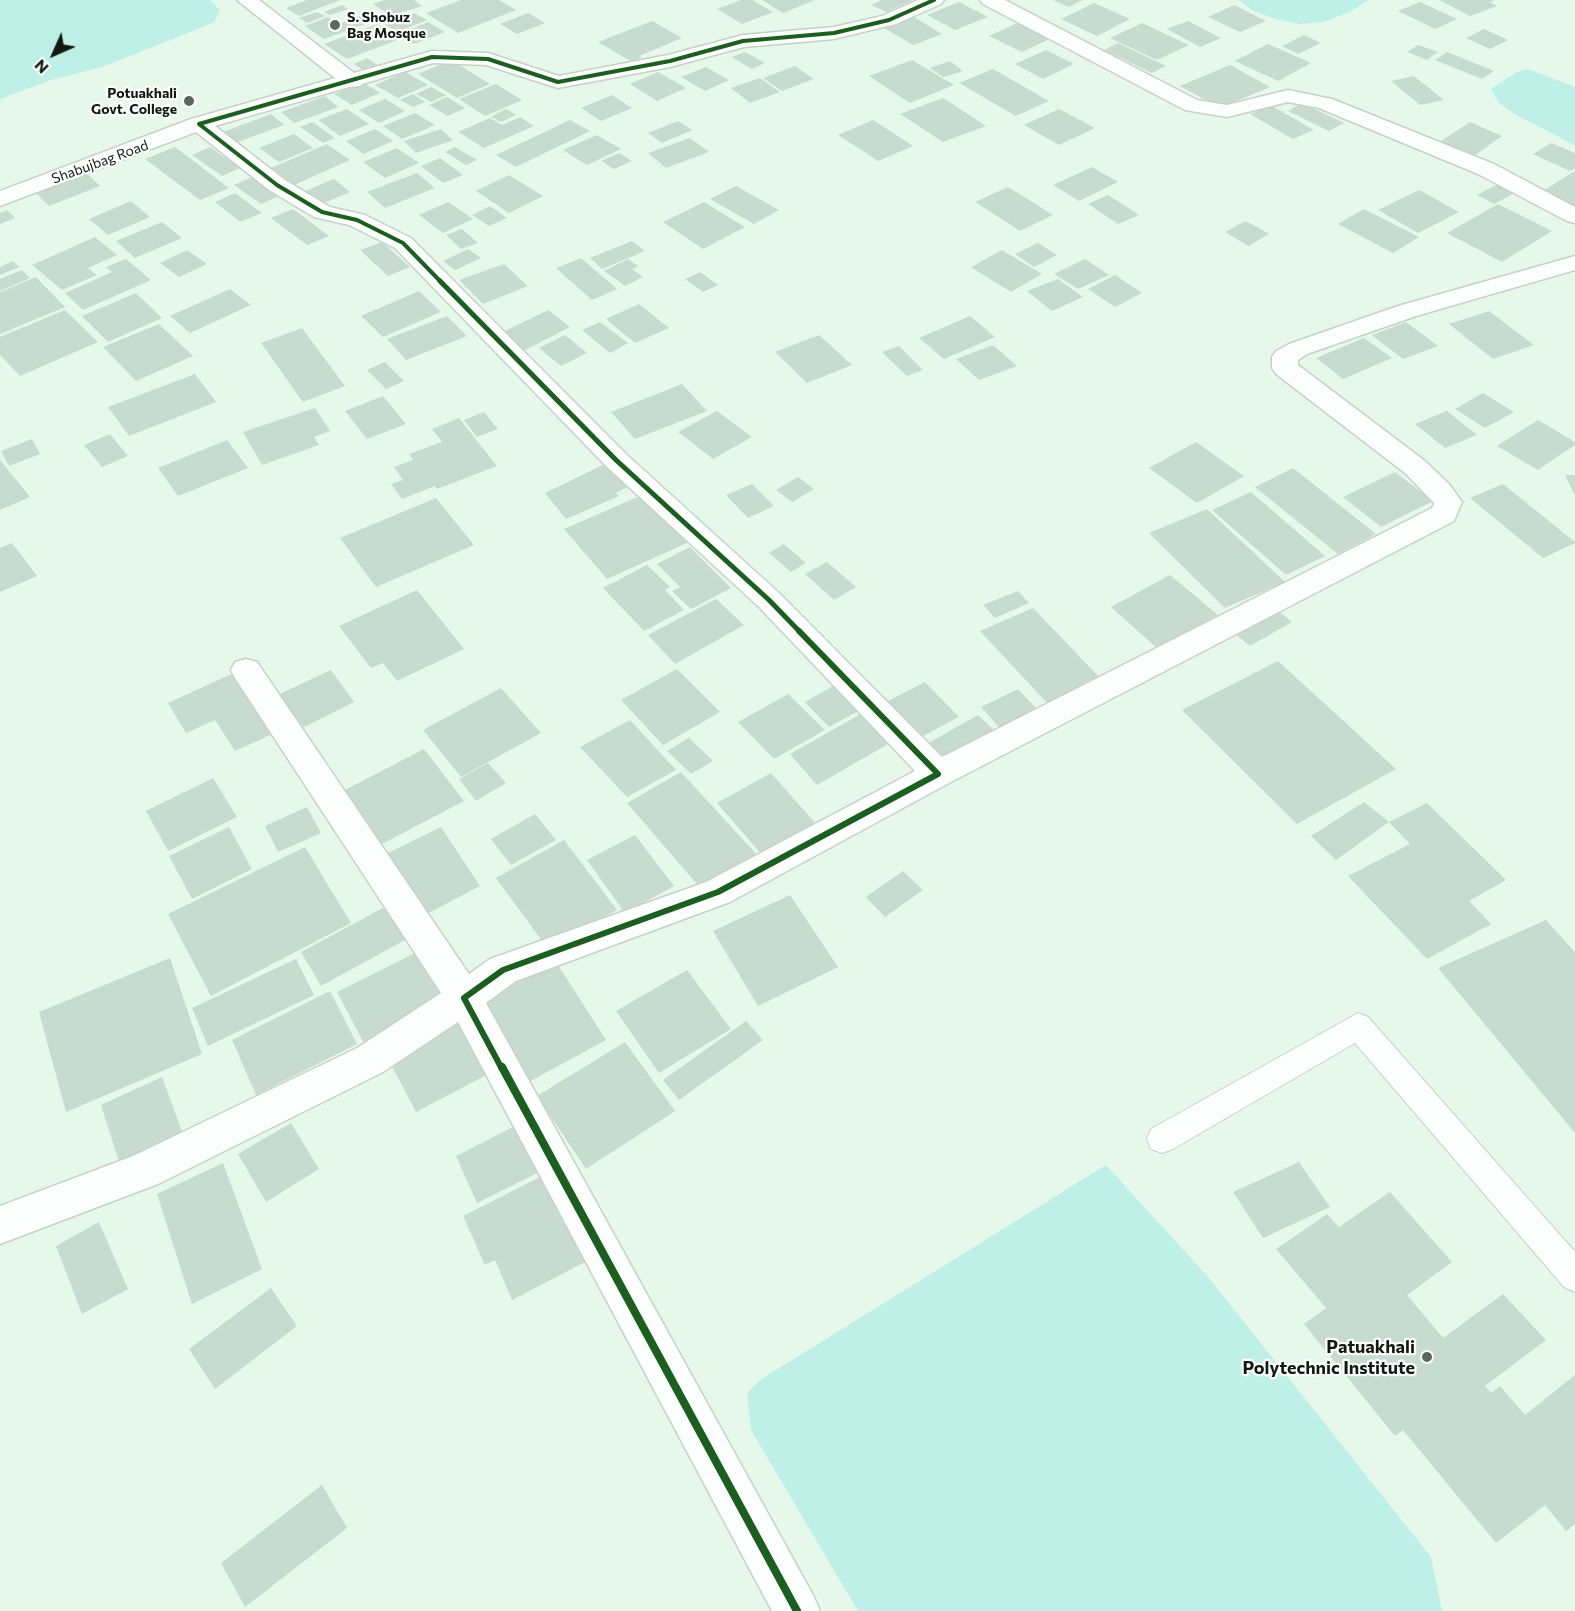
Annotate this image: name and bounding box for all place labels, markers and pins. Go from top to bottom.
place label: S. Shobuz Bag Mosque [347,9,426,42]
marker: S. Shobuz Bag Mosque [328,18,342,32]
place label: Potuakhali Govt. College [91,85,177,118]
marker: Potuakhali Govt. College [182,94,196,108]
place label: Patuakhali Polytechnic Institute [1242,1336,1415,1378]
marker: Patuakhali Polytechnic Institute [1420,1350,1434,1364]

